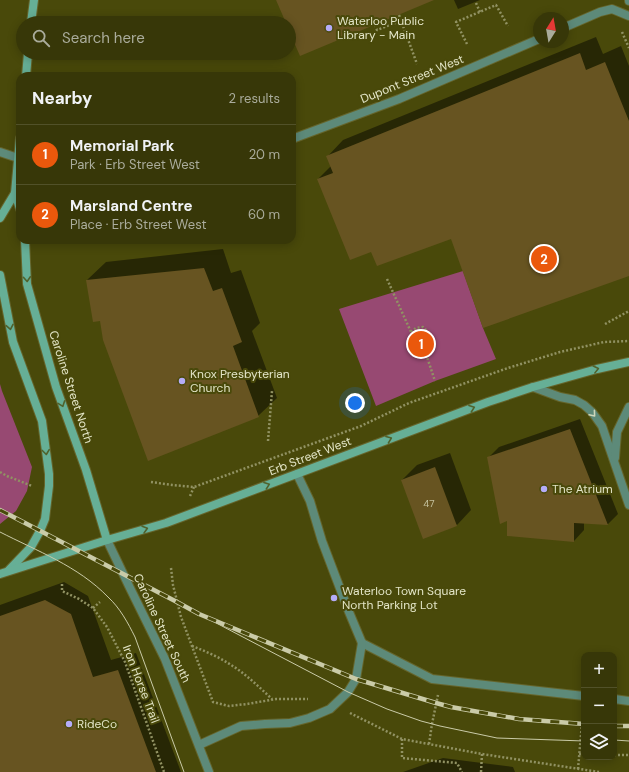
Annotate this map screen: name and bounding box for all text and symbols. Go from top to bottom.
north arrow [533,12,569,48]
place label: Waterloo Public Library - Main [337,13,424,43]
search box [16,16,296,60]
marker: Waterloo Public Library - Main [324,23,334,33]
icon: search [30,27,52,49]
text: Search here [62,28,145,48]
street label: Dupont Street West [358,51,466,107]
text: Nearby [32,87,92,109]
text: 2 results [229,90,280,107]
text: Memorial Park [70,136,174,156]
text: 1 [43,146,47,163]
text: 20 m [249,146,280,163]
text: Park · Erb Street West [70,156,200,173]
text: Marsland Centre [70,196,193,216]
text: 2 [41,206,49,223]
text: 60 m [248,206,280,223]
text: Place · Erb Street West [70,216,207,233]
pin: 2 [531,244,557,274]
one-way arrow [22,276,31,282]
one-way arrow [6,324,14,331]
street label: Caroline Street North [45,329,97,445]
pin: 1 [408,329,434,359]
place label: Knox Presbyterian Church [190,366,290,396]
one-way arrow [593,366,600,374]
marker: Knox Presbyterian Church [177,376,187,386]
your location [345,393,365,413]
one-way arrow [57,400,66,407]
one-way arrow [469,404,476,412]
one-way arrow [588,410,595,417]
street label: Erb Street West [266,433,354,479]
one-way arrow [385,435,392,443]
one-way arrow [41,449,50,455]
one-way arrow [263,481,270,489]
place label: The Atrium [552,481,613,497]
marker: The Atrium [539,484,549,494]
house number: 47 [423,497,435,510]
one-way arrow [141,525,148,534]
street label: Caroline Street South [130,571,194,685]
place label: Waterloo Town Square North Parking Lot [342,583,466,613]
marker: Waterloo Town Square North Parking Lot [329,593,339,603]
street label: Iron Horse Trail [119,643,163,725]
map controls [581,652,617,760]
button: + [581,652,617,688]
button: − [581,688,617,724]
place label: RideCo [77,716,117,732]
marker: RideCo [64,719,74,729]
button: layers [581,724,617,760]

